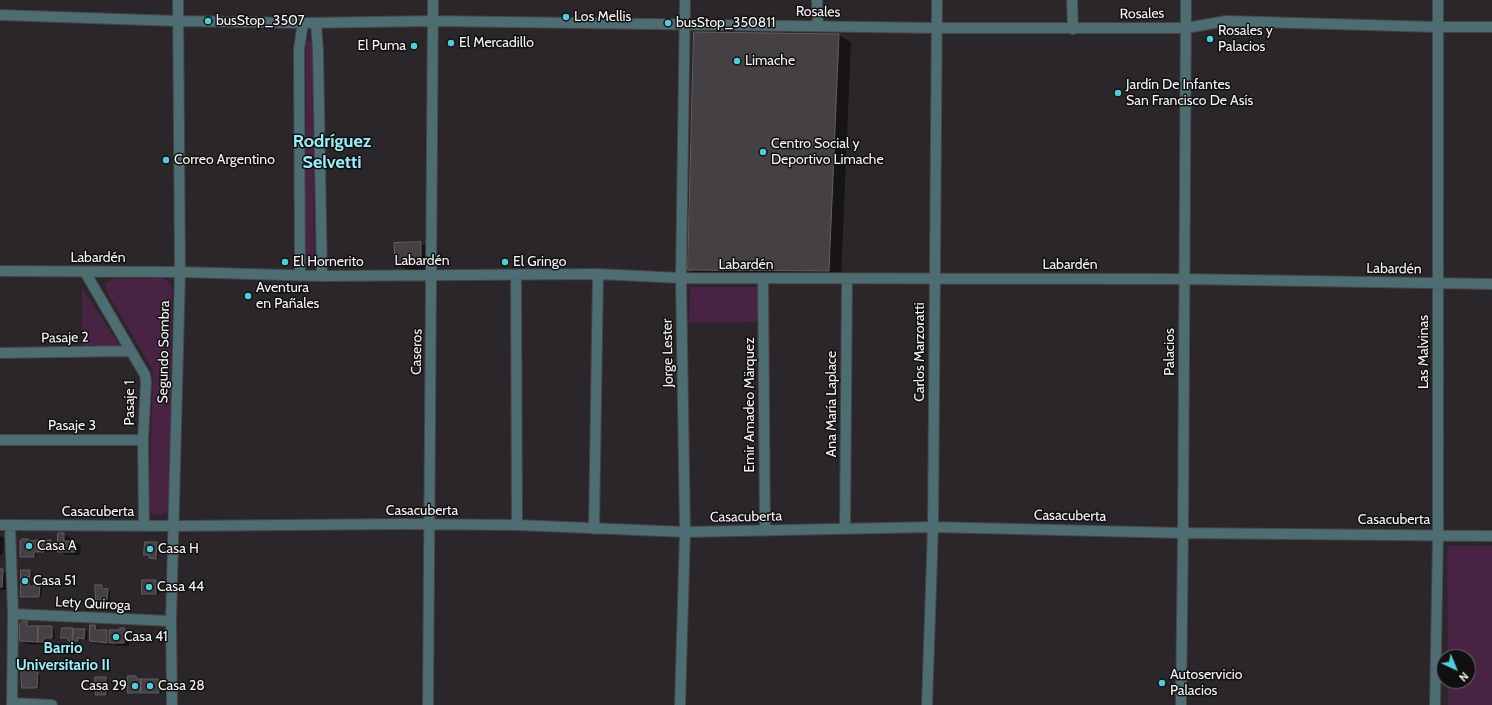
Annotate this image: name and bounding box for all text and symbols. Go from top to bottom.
street label: Rosales [796,3,840,21]
street label: Rosales [1120,5,1164,23]
place label: Los Mellis [574,9,631,25]
marker: Los Mellis [561,12,571,22]
place label: busStop_3507 [216,13,305,29]
place label: busStop_350811 [676,15,775,31]
marker: busStop_3507 [203,16,213,26]
marker: busStop_350811 [663,18,673,28]
place label: Rosales y Palacios [1218,23,1273,56]
marker: Rosales y Palacios [1205,34,1215,44]
place label: El Mercadillo [459,35,534,51]
place label: El Puma [358,38,406,54]
marker: El Mercadillo [446,38,456,48]
marker: El Puma [409,41,419,51]
place label: Limache [745,53,795,69]
marker: Limache [732,56,742,66]
place label: Jardín De Infantes San Francisco De Asís [1126,77,1253,110]
marker: Jardín De Infantes San Francisco De Asís [1113,88,1123,98]
district label: Rodríguez Selvetti [293,131,371,174]
place label: Centro Social y Deportivo Limache [771,136,884,168]
marker: Centro Social y Deportivo Limache [758,147,768,157]
place label: Correo Argentino [174,152,275,168]
marker: Correo Argentino [161,155,171,165]
street label: Labardén [70,250,126,266]
street label: Labardén [394,253,450,269]
place label: El Hornerito [293,254,364,270]
place label: El Gringo [513,254,566,270]
marker: El Hornerito [280,257,290,267]
marker: El Gringo [500,257,510,267]
street label: Labardén [718,257,774,273]
street label: Labardén [1042,257,1098,273]
street label: Labardén [1366,260,1422,278]
place label: Aventura en Pañales [256,280,319,312]
marker: Aventura en Pañales [243,291,253,301]
street label: Segundo Sombra [155,300,173,404]
street label: Carlos Marzoratti [912,302,928,402]
street label: Las Malvinas [1416,315,1432,389]
street label: Jorge Lester [659,318,677,388]
street label: Palacios [1162,328,1178,376]
street label: Pasaje 2 [41,329,89,347]
street label: Caseros [408,329,426,375]
street label: Emir Amadeo Märquez [742,337,758,473]
street label: Ana María Laplace [824,351,840,457]
street label: Pasaje 1 [122,381,138,425]
street label: Pasaje 3 [48,418,96,434]
street label: Casacuberta [386,503,458,519]
street label: Casacuberta [62,504,134,520]
street label: Casacuberta [1034,507,1106,525]
street label: Casacuberta [710,508,782,526]
street label: Casacuberta [1358,512,1430,528]
place label: Casa A [37,538,77,554]
marker: Casa A [24,541,34,551]
place label: Casa H [158,541,199,557]
marker: Casa H [145,544,155,554]
place label: Casa 51 [33,573,76,589]
marker: Casa 51 [20,576,30,586]
place label: Casa 44 [157,579,204,595]
marker: Casa 44 [144,582,154,592]
street label: Lety Quiroga [55,594,131,614]
place label: Casa 41 [124,629,168,645]
marker: Casa 41 [111,632,121,642]
district label: Barrio Universitario II [16,640,110,675]
north arrow [1436,649,1476,689]
place label: Autoservicio Palacios [1170,667,1242,700]
text: N [1456,669,1471,685]
place label: Casa 29 [81,678,127,694]
place label: Casa 28 [158,678,205,694]
marker: Autoservicio Palacios [1157,678,1167,688]
marker: Casa 29 [130,681,140,691]
marker: Casa 28 [145,681,155,691]

